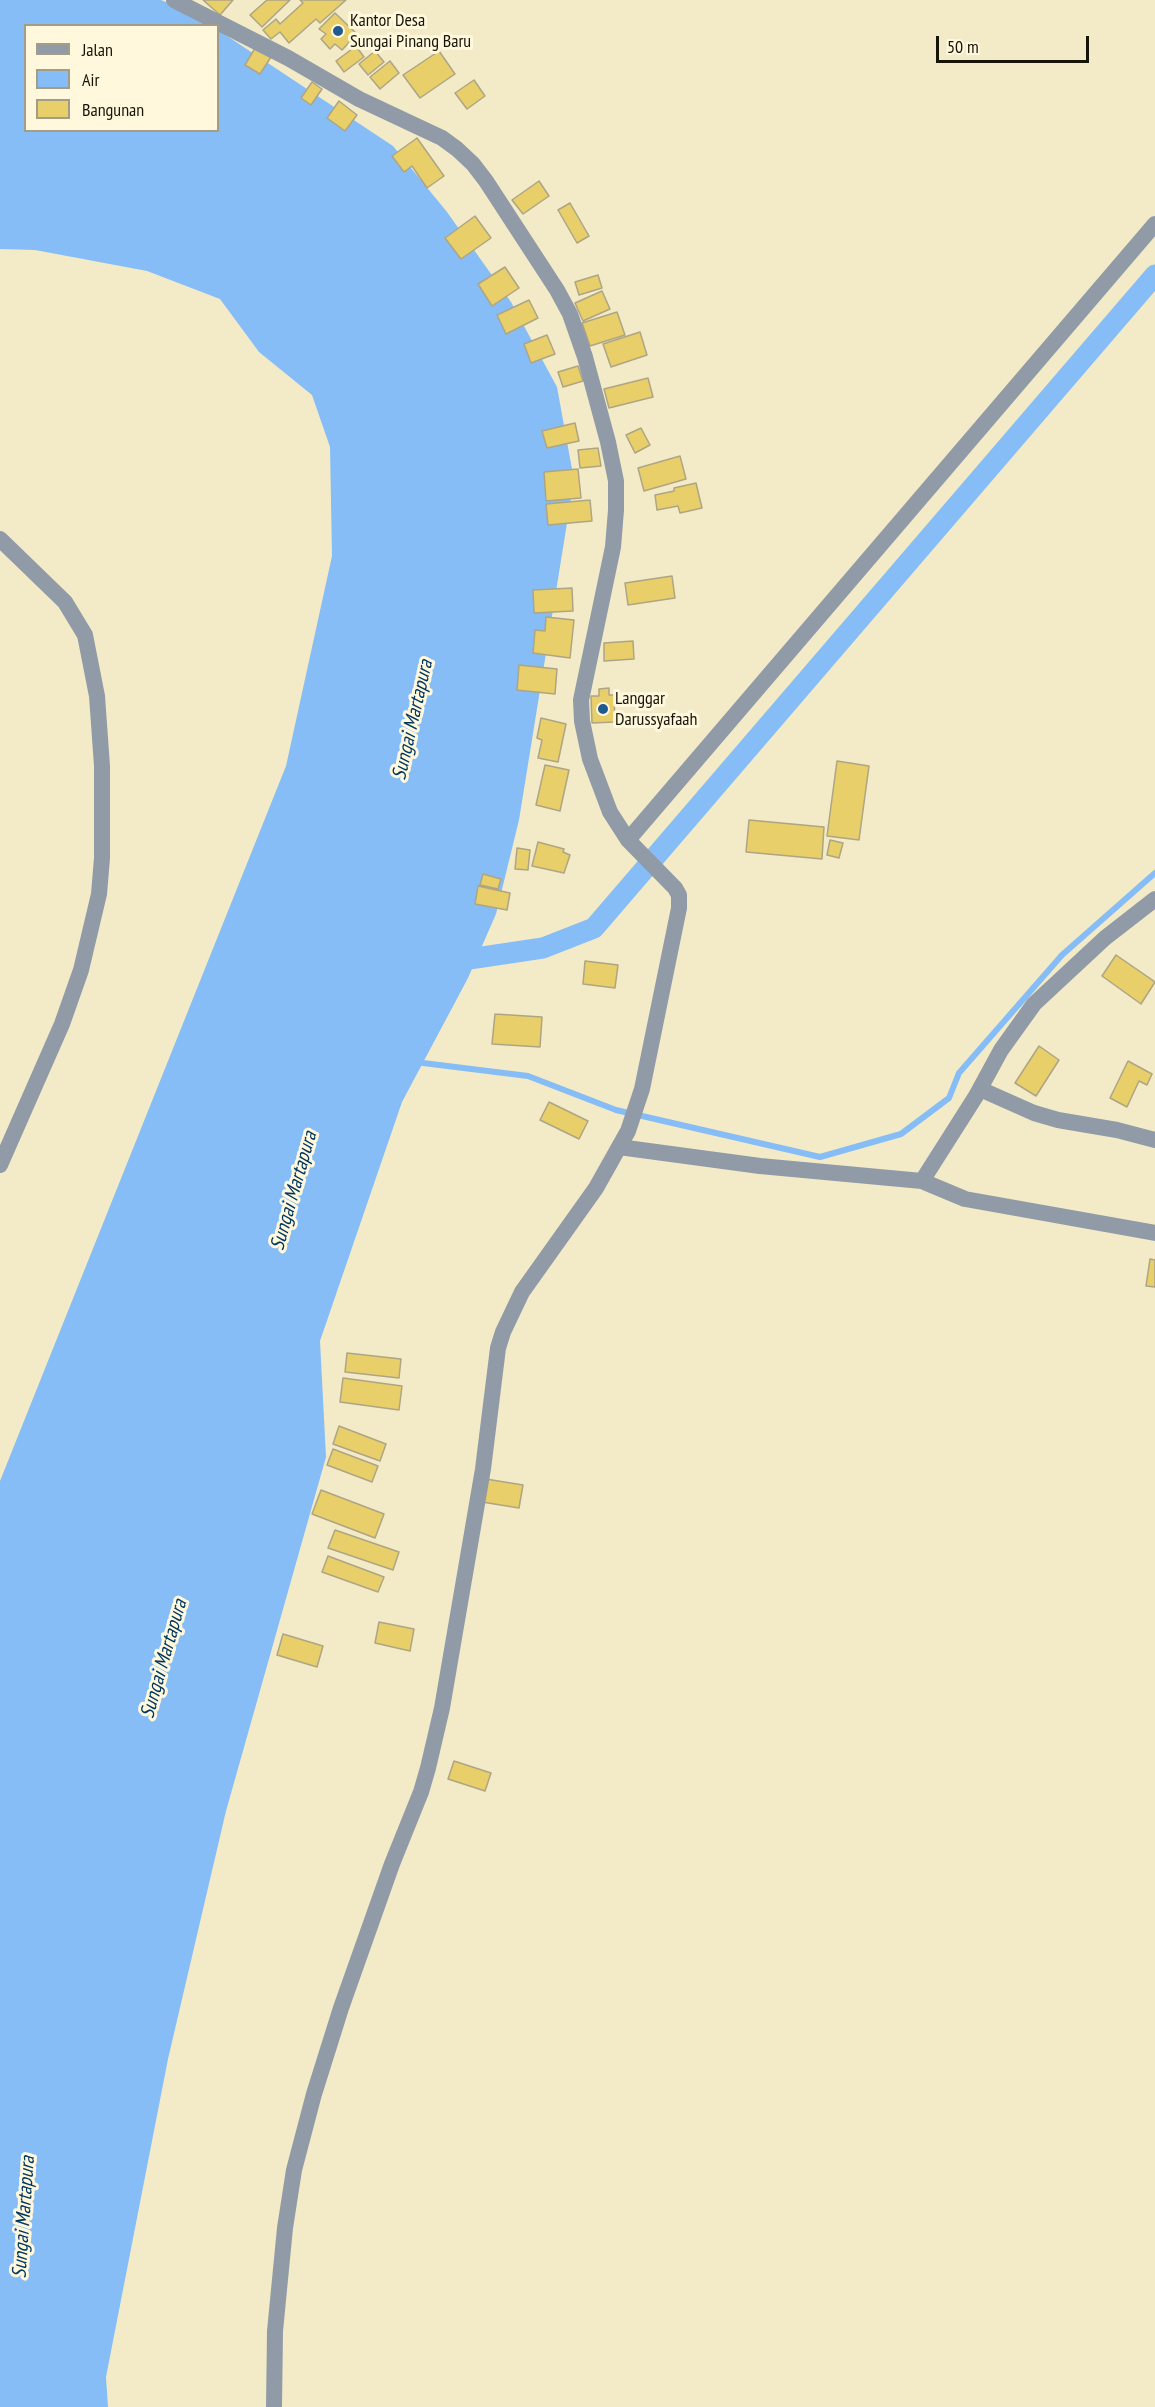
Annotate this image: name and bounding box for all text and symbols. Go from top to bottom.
place label: Kantor Desa Sungai Pinang Baru [350,10,471,52]
legend [24,24,219,132]
marker: Kantor Desa Sungai Pinang Baru [331,24,345,38]
scale bar [939,24,1092,62]
text: 50 m [947,35,979,58]
text: Jalan [82,38,113,61]
text: Air [82,68,99,91]
text: Bangunan [82,98,144,121]
water label: Sungai Martapura [388,658,438,782]
place label: Langgar Darussyafaah [615,688,697,730]
marker: Langgar Darussyafaah [596,702,610,716]
water label: Sungai Martapura [266,1129,322,1253]
water label: Sungai Martapura [136,1597,192,1721]
water label: Sungai Martapura [8,2155,40,2279]

